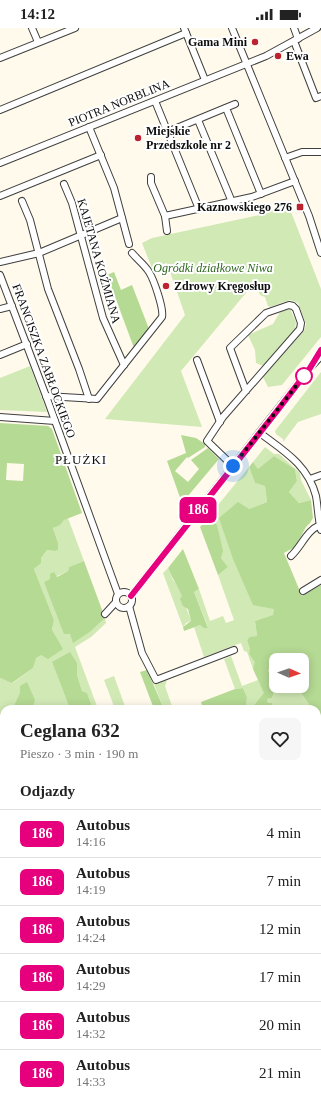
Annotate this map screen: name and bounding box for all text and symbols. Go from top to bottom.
text: 14:12 [20,6,55,22]
place label: Gama Mini [188,35,248,49]
marker: Gama Mini [250,37,260,47]
place label: Ewa [286,49,309,63]
marker: Ewa [273,51,283,61]
street label: PIOTRA NORBLINA [66,76,172,130]
place label: Miejskie Przedszkole nr 2 [146,124,231,152]
marker: Miejskie Przedszkole nr 2 [133,133,143,143]
street label: KAJETANA KOŹMIANA [74,197,124,325]
place label: Kaznowskiego 276 [197,200,292,214]
marker: Kaznowskiego 276 [295,202,305,212]
park label: Ogródki działkowe Niwa [153,261,273,275]
place label: Zdrowy Kręgosłup [174,279,271,293]
marker: Zdrowy Kręgosłup [161,281,171,291]
street label: FRANCISZKA ZABŁOCKIEGO [10,282,79,440]
unlabelled marker [295,367,313,385]
district label: PŁUŻKI [55,452,107,467]
your location [223,456,243,476]
line badge: 186 [175,497,221,523]
text: 186 [188,502,209,517]
north arrow [269,653,309,693]
map controls [269,653,309,693]
button: heart [259,718,301,760]
text: Ceglana 632 [20,720,120,741]
text: Pieszo · 3 min · 190 m [20,746,138,761]
text: Odjazdy [20,783,75,799]
text: Autobus [76,817,130,833]
text: 4 min [266,825,301,841]
text: 186 [32,826,53,841]
text: 14:16 [76,834,106,849]
text: Autobus [76,865,130,881]
text: 7 min [266,873,301,889]
text: 186 [32,874,53,889]
text: 14:19 [76,882,106,897]
text: Autobus [76,913,130,929]
text: 12 min [259,921,301,937]
text: 186 [32,922,53,937]
text: 14:24 [76,930,106,945]
text: Autobus [76,961,130,977]
text: 17 min [259,969,301,985]
text: 186 [32,970,53,985]
text: 14:29 [76,978,106,993]
text: Autobus [76,1009,130,1025]
text: 20 min [259,1017,301,1033]
text: 186 [32,1018,53,1033]
text: 14:32 [76,1026,106,1041]
text: Autobus [76,1057,130,1073]
text: 21 min [259,1065,301,1081]
text: 186 [32,1066,53,1081]
text: 14:33 [76,1074,106,1089]

